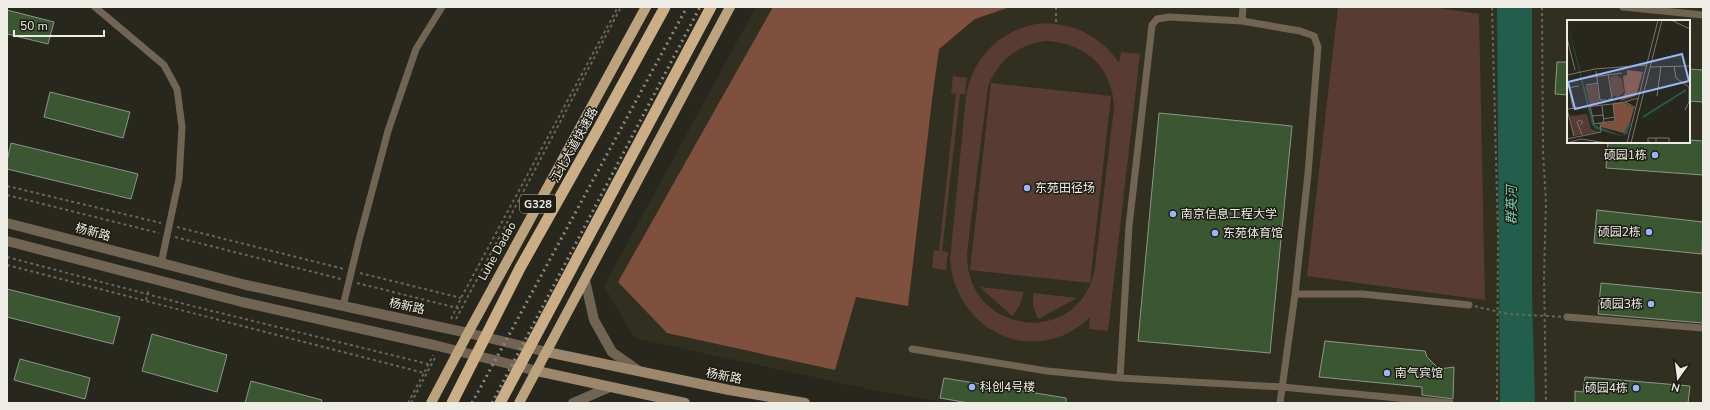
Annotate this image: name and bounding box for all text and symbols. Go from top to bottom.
scale bar [14,12,104,38]
text: 50 m [20,18,48,34]
inset map [1567,20,1690,143]
street label: 江北大道快速路 [547,104,601,186]
place label: 硕园1栋 [1604,147,1647,163]
marker: 硕园1栋 [1650,150,1660,160]
place label: 东苑田径场 [1035,180,1095,196]
marker: 东苑田径场 [1022,183,1032,193]
water label: 群英河 [1503,183,1521,225]
road number: G328 [520,195,556,213]
place label: 南京信息工程大学 [1181,206,1277,222]
marker: 南京信息工程大学 [1168,209,1178,219]
street label: Luhe Dadao [474,219,520,283]
street label: 杨新路 [74,220,112,244]
place label: 硕园2栋 [1598,224,1641,240]
place label: 东苑体育馆 [1223,225,1283,241]
marker: 硕园2栋 [1644,227,1654,237]
marker: 东苑体育馆 [1210,228,1220,238]
street label: 杨新路 [388,294,426,318]
place label: 硕园3栋 [1600,296,1643,312]
marker: 硕园3栋 [1646,299,1656,309]
north arrow [1658,358,1698,398]
street label: 杨新路 [705,365,743,387]
place label: 南气宾馆 [1395,365,1443,381]
marker: 南气宾馆 [1382,368,1392,378]
place label: 科创4号楼 [980,379,1035,395]
text: N [1670,379,1682,395]
place label: 硕园4栋 [1585,380,1628,396]
marker: 科创4号楼 [967,382,977,392]
marker: 硕园4栋 [1631,383,1641,393]

